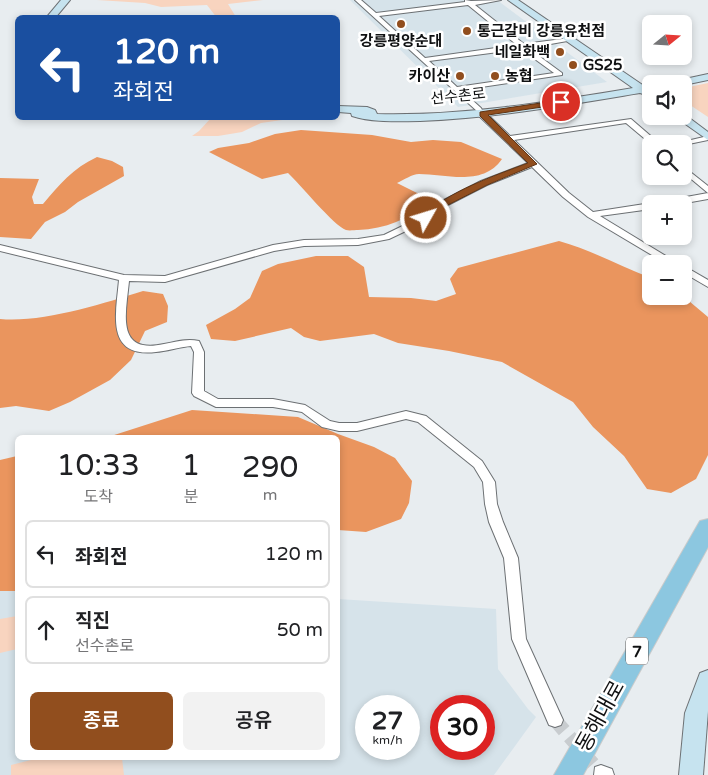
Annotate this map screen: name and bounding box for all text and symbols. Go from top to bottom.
north arrow [642,15,692,65]
map controls [642,15,692,305]
marker: 강릉평양순대 [395,18,407,30]
place label: 통근갈비 강릉유천점 [477,22,605,40]
marker: 통근갈비 강릉유천점 [461,25,473,37]
text: 120 m [113,31,220,73]
place label: 강릉평양순대 [360,32,442,50]
icon: left [30,35,95,100]
place label: 네일화백 [495,43,550,61]
marker: 네일화백 [554,46,566,58]
place label: GS25 [583,56,622,74]
marker: GS25 [567,59,579,71]
place label: 카이산 [409,67,450,85]
place label: 농협 [505,67,533,85]
marker: 카이산 [454,70,466,82]
marker: 농협 [489,70,501,82]
button: sound [642,75,692,125]
text: 좌회전 [113,79,174,105]
pin [540,81,582,123]
street label: 선수촌로 [430,84,486,108]
icon: arrive [547,88,575,116]
button: search [642,135,692,185]
position arrow [399,191,451,243]
button: + [642,195,692,245]
button: − [642,255,692,305]
text: 10:33 [57,447,140,484]
text: 1 [181,447,200,484]
text: 290 [242,449,298,486]
text: m [263,485,277,505]
text: 도착 [83,487,113,507]
text: 분 [183,487,198,507]
icon: left [32,540,60,568]
text: 120 m [265,543,323,565]
text: 좌회전 [75,546,127,568]
text: 직진 [75,610,110,632]
icon: ahead [32,616,60,644]
text: 50 m [277,619,323,641]
text: 선수촌로 [75,636,134,656]
road number: 7 [626,637,648,664]
street label: 동해대로 [571,676,630,756]
button: 종료 [30,692,173,750]
button: 공유 [183,692,325,750]
speed limit sign: 30 [430,695,495,760]
text: 27 [372,706,403,736]
text: km/h [372,733,403,747]

